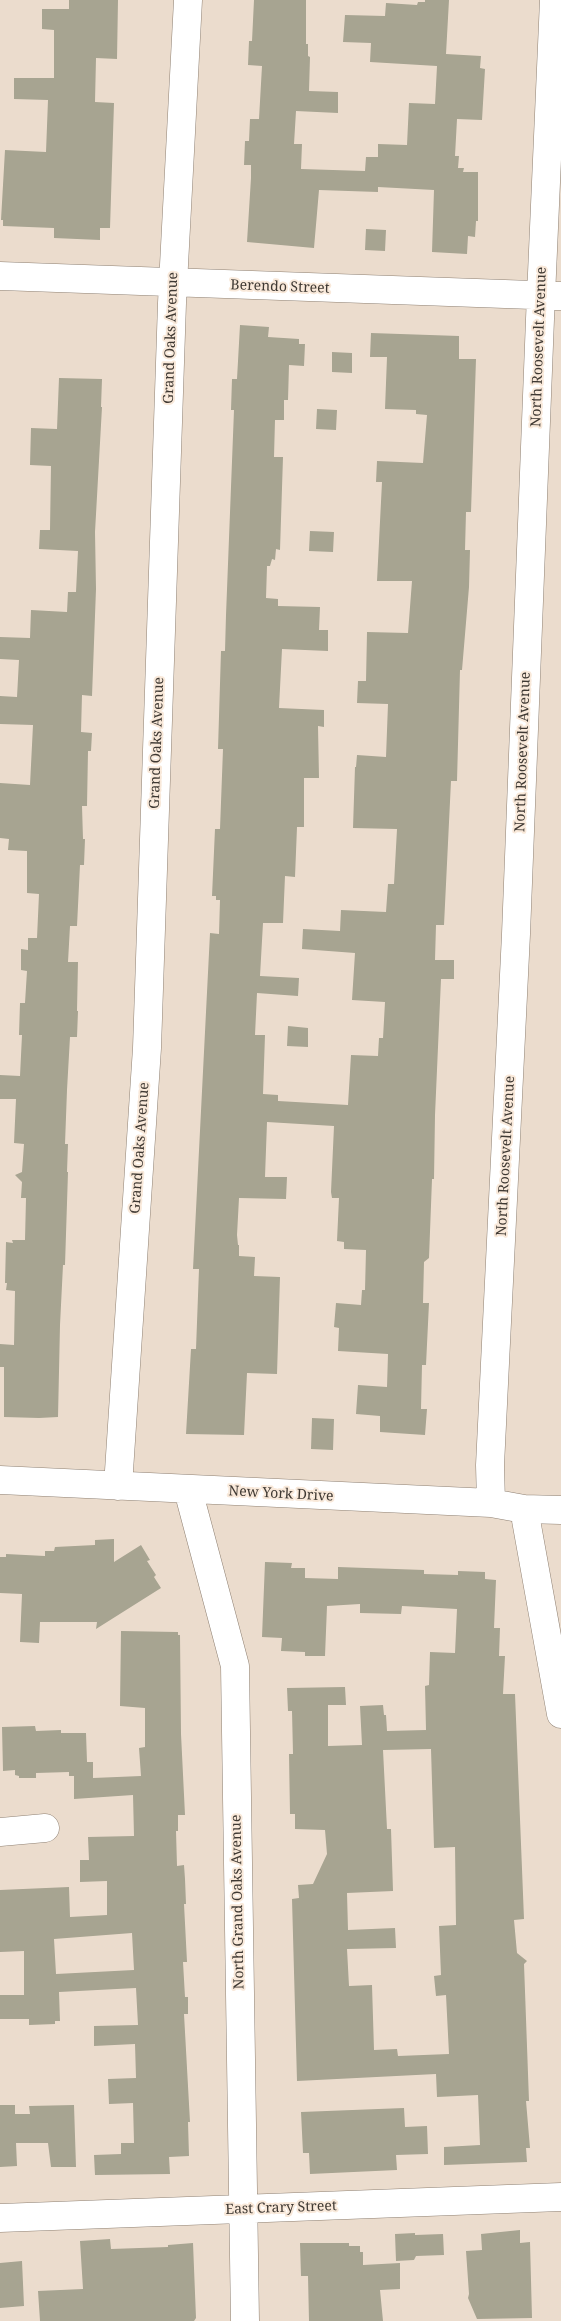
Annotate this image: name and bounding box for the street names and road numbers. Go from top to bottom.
street label: North Roosevelt Avenue [528,267,550,427]
street label: Grand Oaks Avenue [160,272,182,404]
street label: Berendo Street [230,277,330,297]
street label: North Roosevelt Avenue [512,672,534,832]
street label: Grand Oaks Avenue [146,677,168,809]
street label: North Roosevelt Avenue [493,1075,519,1237]
street label: Grand Oaks Avenue [127,1082,153,1214]
street label: New York Drive [228,1483,334,1505]
street label: North Grand Oaks Avenue [228,1815,248,1989]
street label: East Crary Street [225,2198,337,2218]

